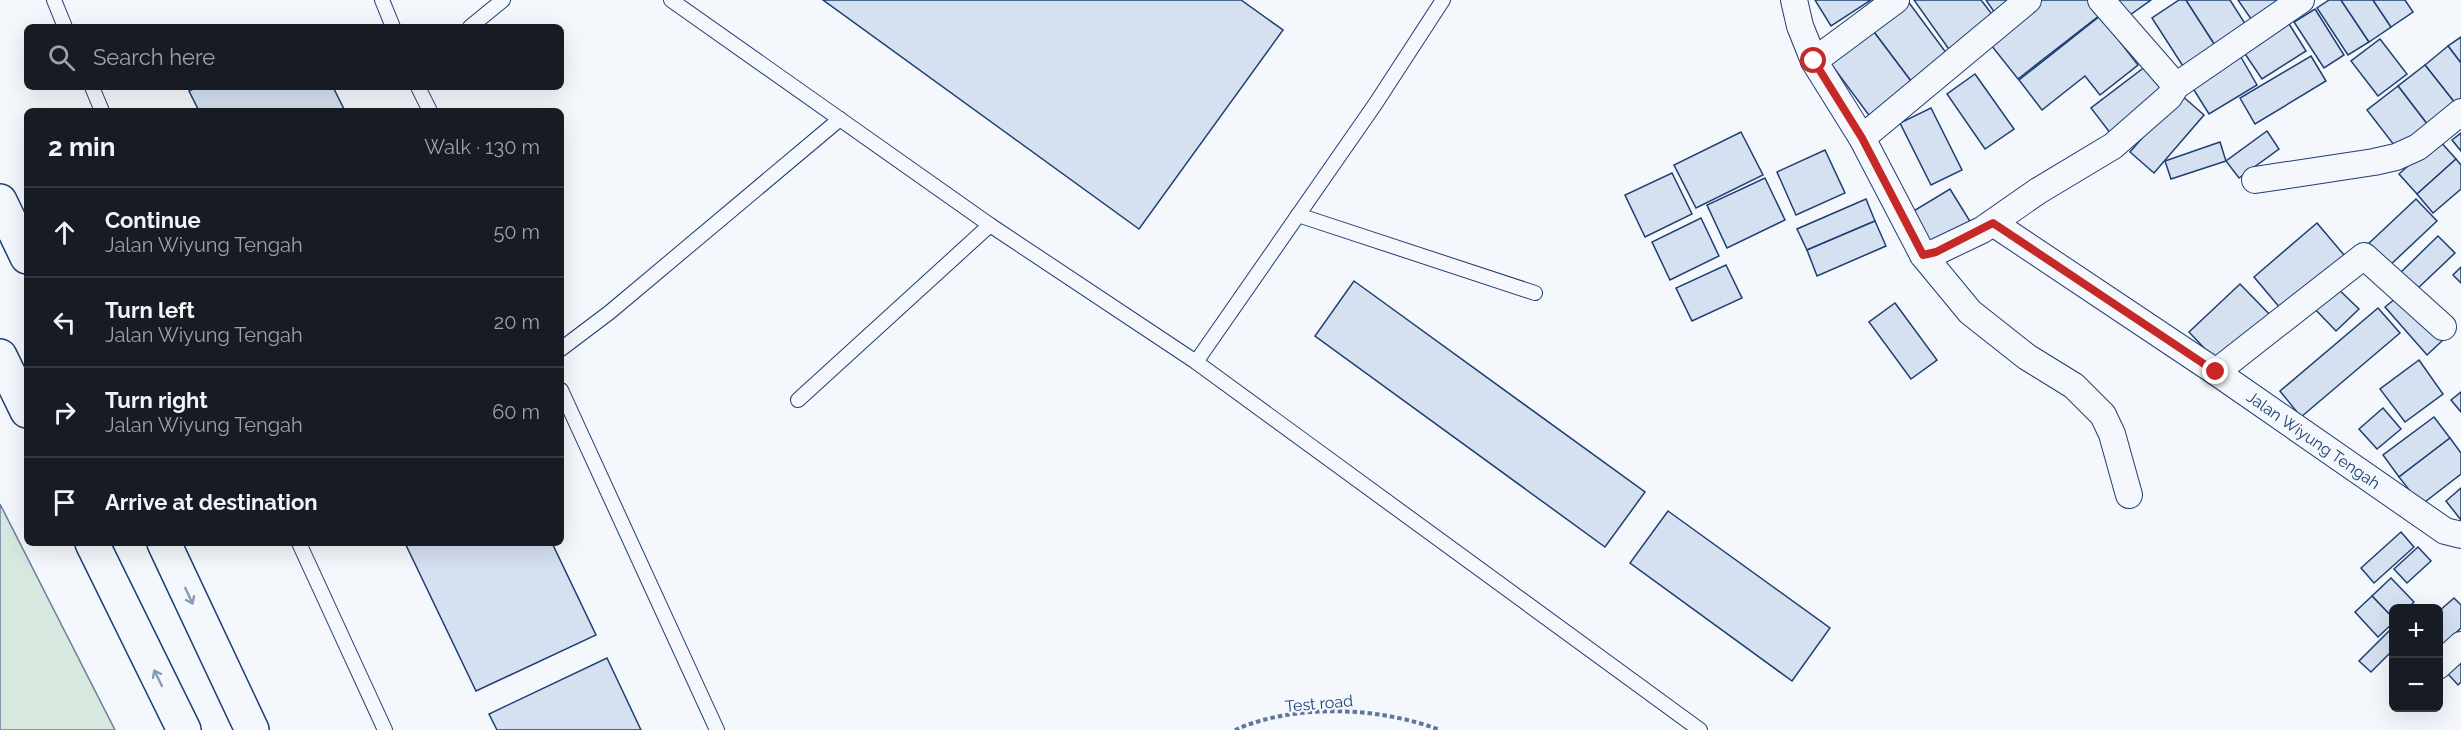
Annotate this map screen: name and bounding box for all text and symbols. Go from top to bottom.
search box [24,24,564,90]
icon: search [45,41,78,74]
text: Search here [93,44,215,70]
route start [1800,47,1826,73]
text: 2 min [48,132,115,162]
text: Walk · 130 m [424,135,540,159]
text: Continue [105,207,201,233]
icon: ahead [48,216,81,249]
text: 50 m [493,220,540,244]
text: Jalan Wiyung Tengah [105,233,303,257]
text: Turn left [105,297,195,323]
icon: left [48,306,81,339]
text: 20 m [494,310,540,334]
text: Jalan Wiyung Tengah [105,323,303,347]
route end [2202,358,2228,384]
text: Turn right [105,387,208,413]
street label: Jalan Wiyung Tengah [2243,387,2384,493]
icon: right [48,396,81,429]
text: 60 m [492,400,540,424]
text: Jalan Wiyung Tengah [105,413,303,437]
icon: arrive [48,486,81,519]
text: Arrive at destination [105,489,318,515]
one-way arrow [184,586,196,604]
map controls [2389,604,2443,712]
button: + [2389,604,2443,658]
button: − [2389,658,2443,712]
one-way arrow [152,669,163,687]
street label: Test road [1284,691,1354,716]

